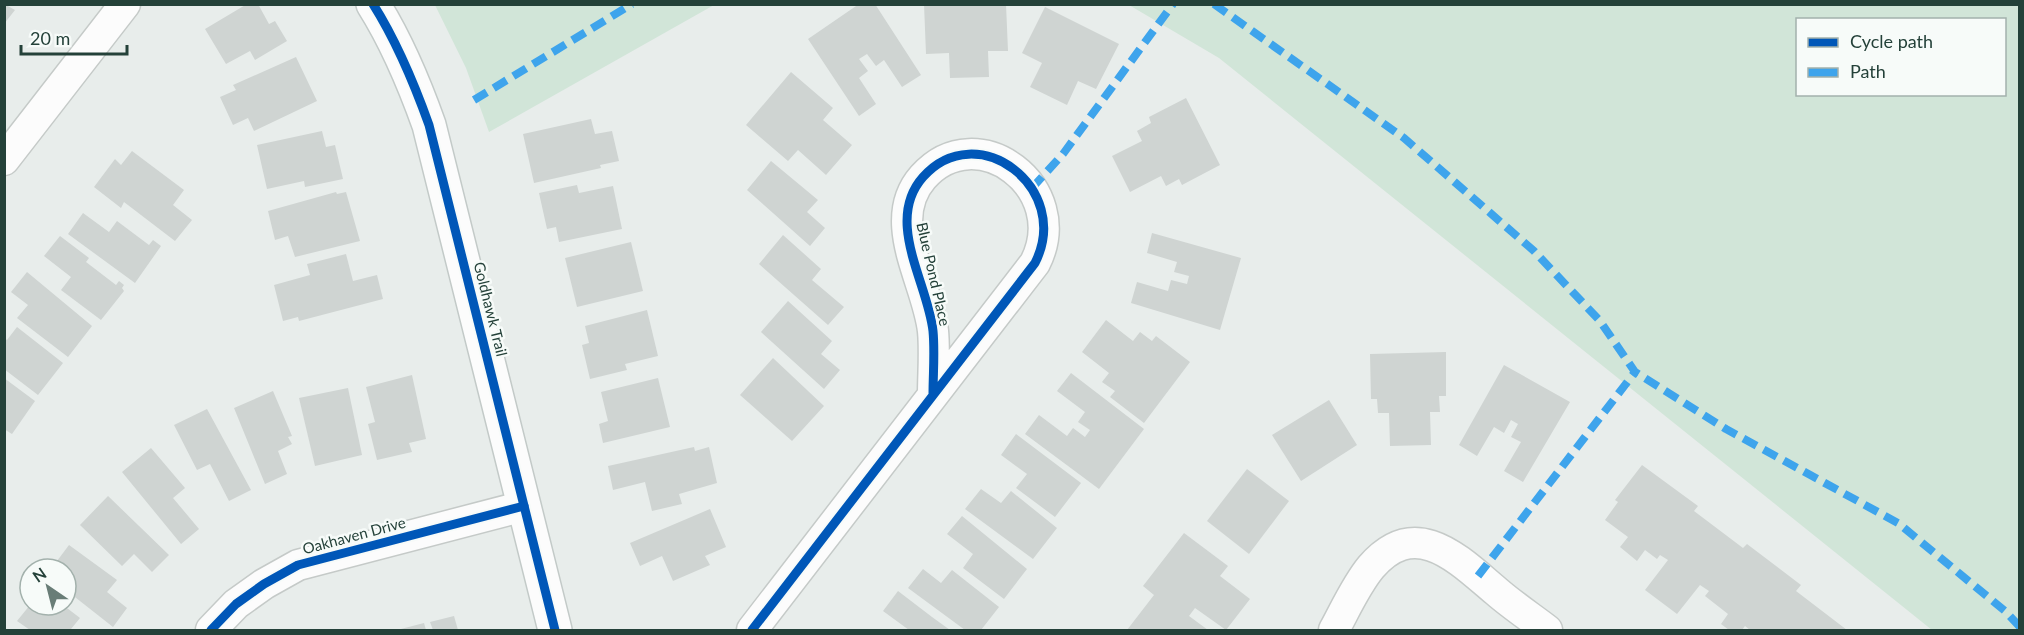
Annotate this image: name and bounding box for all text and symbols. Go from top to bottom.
scale bar [21,18,128,56]
legend [1796,18,2006,96]
text: 20 m [30,27,70,49]
text: Cycle path [1850,30,1933,52]
text: Path [1850,60,1886,82]
street label: Blue Pond Place [913,220,955,328]
street label: Goldhawk Trail [471,260,511,358]
street label: Oakhaven Drive [300,513,408,557]
north arrow [18,557,78,617]
text: N [29,563,50,586]

